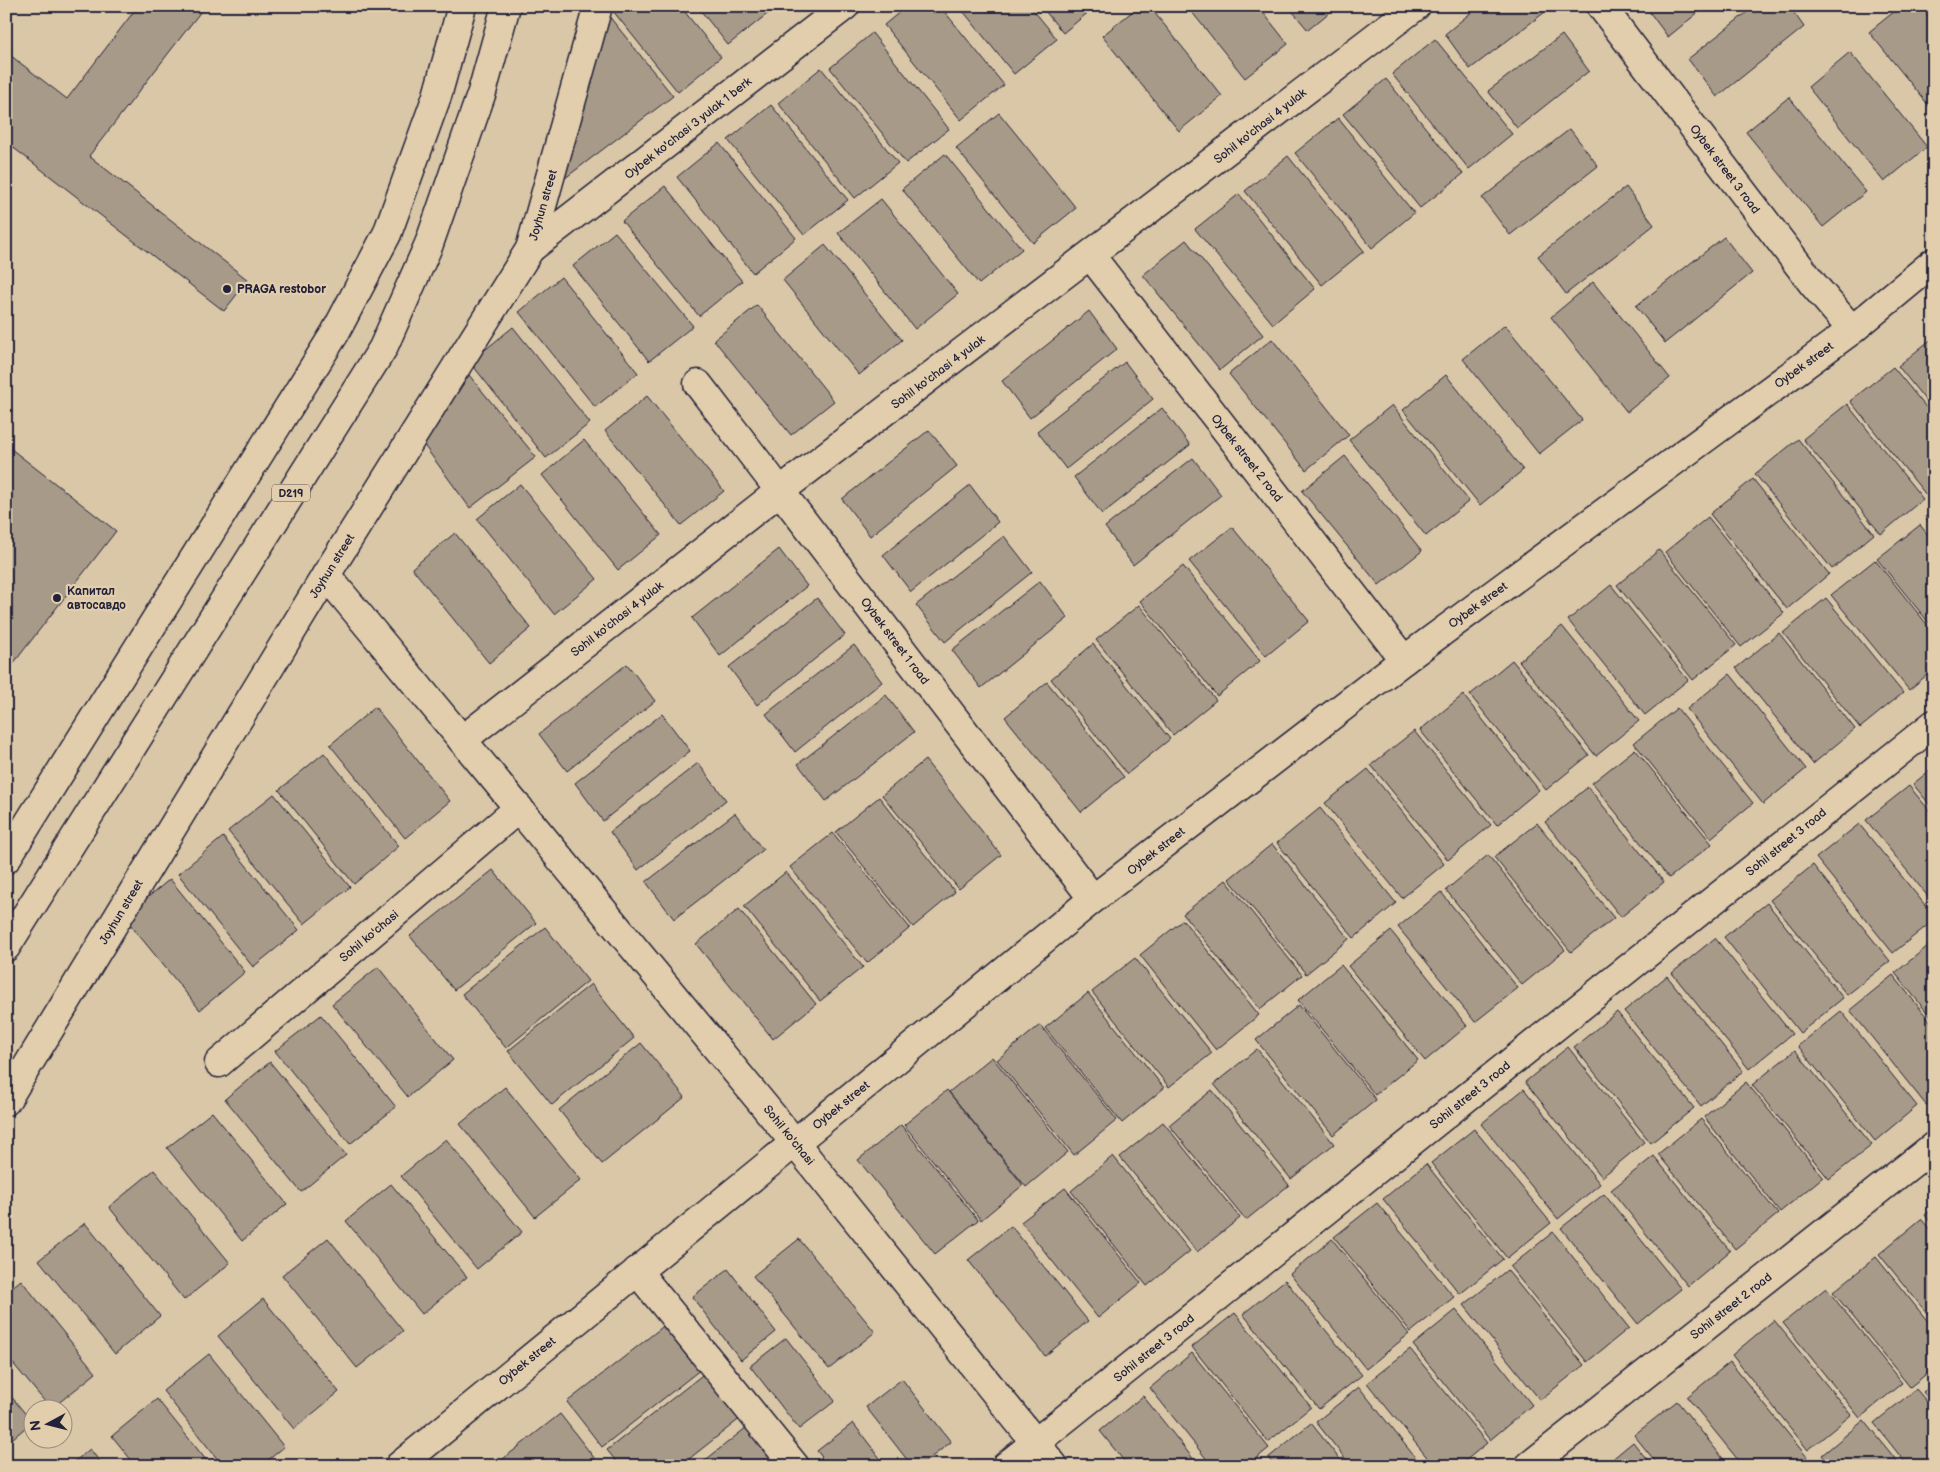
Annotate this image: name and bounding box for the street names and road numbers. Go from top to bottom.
street label: Oybek ko'chasi 3 yulak 1 berk [622,74,755,183]
street label: Sohil ko'chasi 4 yulak [1211,85,1310,167]
street label: Oybek street 3 road [1686,122,1763,217]
street label: Joyhun street [526,168,561,242]
street label: Sohil ko'chasi 4 yulak [888,332,988,413]
street label: Oybek street [1772,339,1837,392]
street label: Oybek street 2 road [1208,411,1286,505]
road number: D219 [272,484,310,502]
street label: Joyhun street [307,531,358,601]
street label: Sohil ko'chasi 4 yulak [568,578,667,660]
street label: Oybek street [1446,579,1511,632]
street label: Oybek street 1 road [857,595,932,688]
street label: Sohil street 3 road [1743,805,1830,880]
street label: Oybek street [1124,824,1188,879]
street label: Joyhun street [96,877,147,947]
street label: Sohil ko'chasi [337,907,402,966]
street label: Sohil street 3 road [1427,1058,1514,1133]
street label: Oybek street [810,1078,873,1133]
street label: Sohil ko'chasi [760,1102,817,1168]
street label: Sohil street 2 road [1688,1270,1775,1343]
street label: Sohil street 3 road [1111,1311,1198,1386]
street label: Oybek street [496,1334,559,1389]

